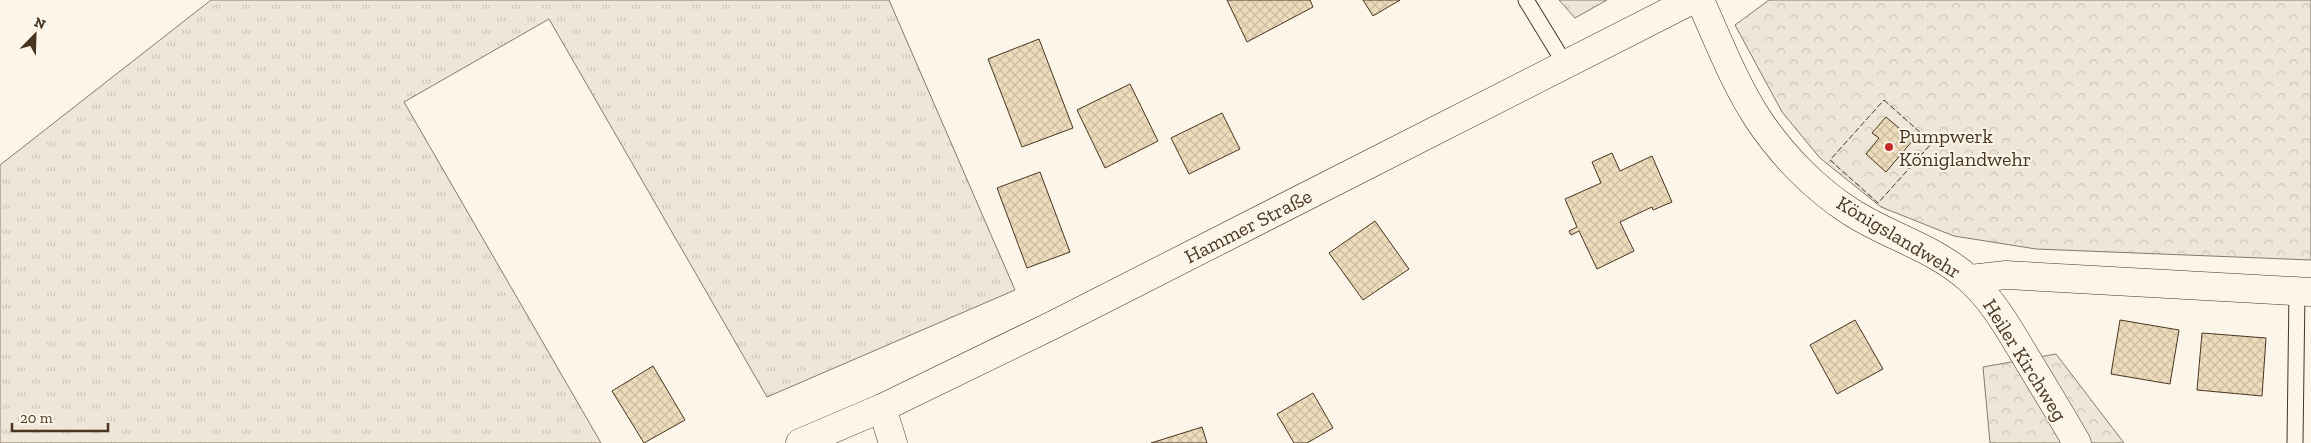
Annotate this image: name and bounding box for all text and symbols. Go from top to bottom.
north arrow [10,10,60,60]
text: N [32,14,48,34]
place label: Pumpwerk Königlandwehr [1899,124,2031,171]
marker: Pumpwerk Königlandwehr [1883,141,1895,153]
street label: Hammer Straße [1180,184,1316,268]
street label: Königslandwehr [1832,190,1966,284]
street label: Heiler Kirchweg [1978,295,2072,425]
scale bar [12,400,109,432]
text: 20 m [20,409,53,427]

